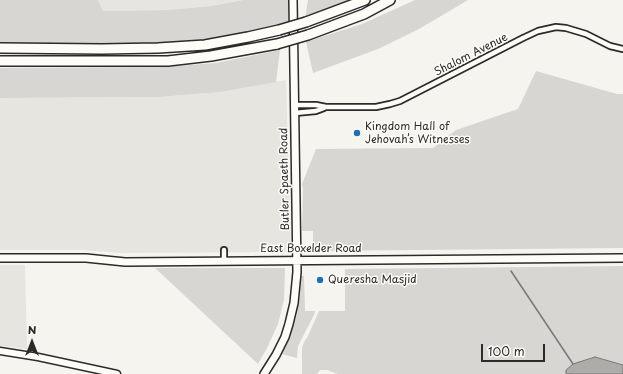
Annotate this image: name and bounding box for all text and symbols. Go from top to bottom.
street label: Shalom Avenue [432,31,510,79]
place label: Kingdom Hall of Jehovah’s Witnesses [365,120,470,146]
street label: Butler Spaeth Road [278,128,292,230]
marker: Kingdom Hall of Jehovah’s Witnesses [352,128,362,138]
street label: East Boxelder Road [260,242,362,256]
place label: Queresha Masjid [328,273,417,287]
marker: Queresha Masjid [315,275,325,285]
text: N [28,321,36,338]
north arrow [12,322,52,362]
scale bar [483,336,547,362]
text: 100 m [488,342,525,360]

